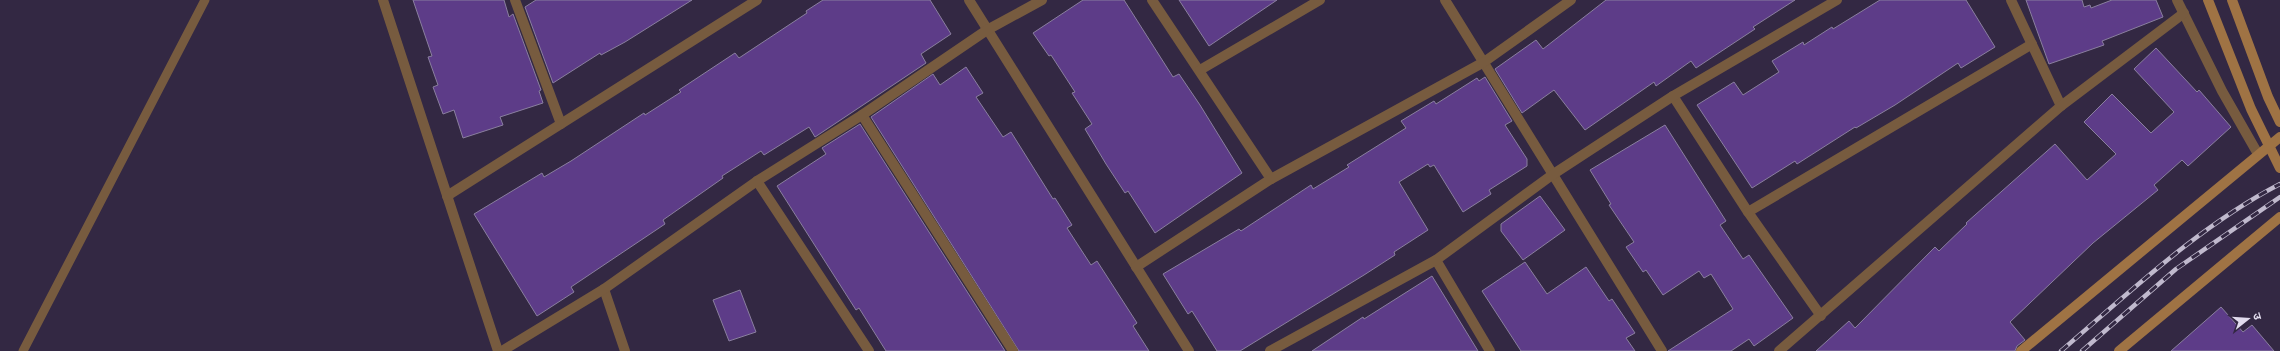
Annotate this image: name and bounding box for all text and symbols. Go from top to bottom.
north arrow [2228,299,2268,339]
text: उ [2249,311,2265,322]

